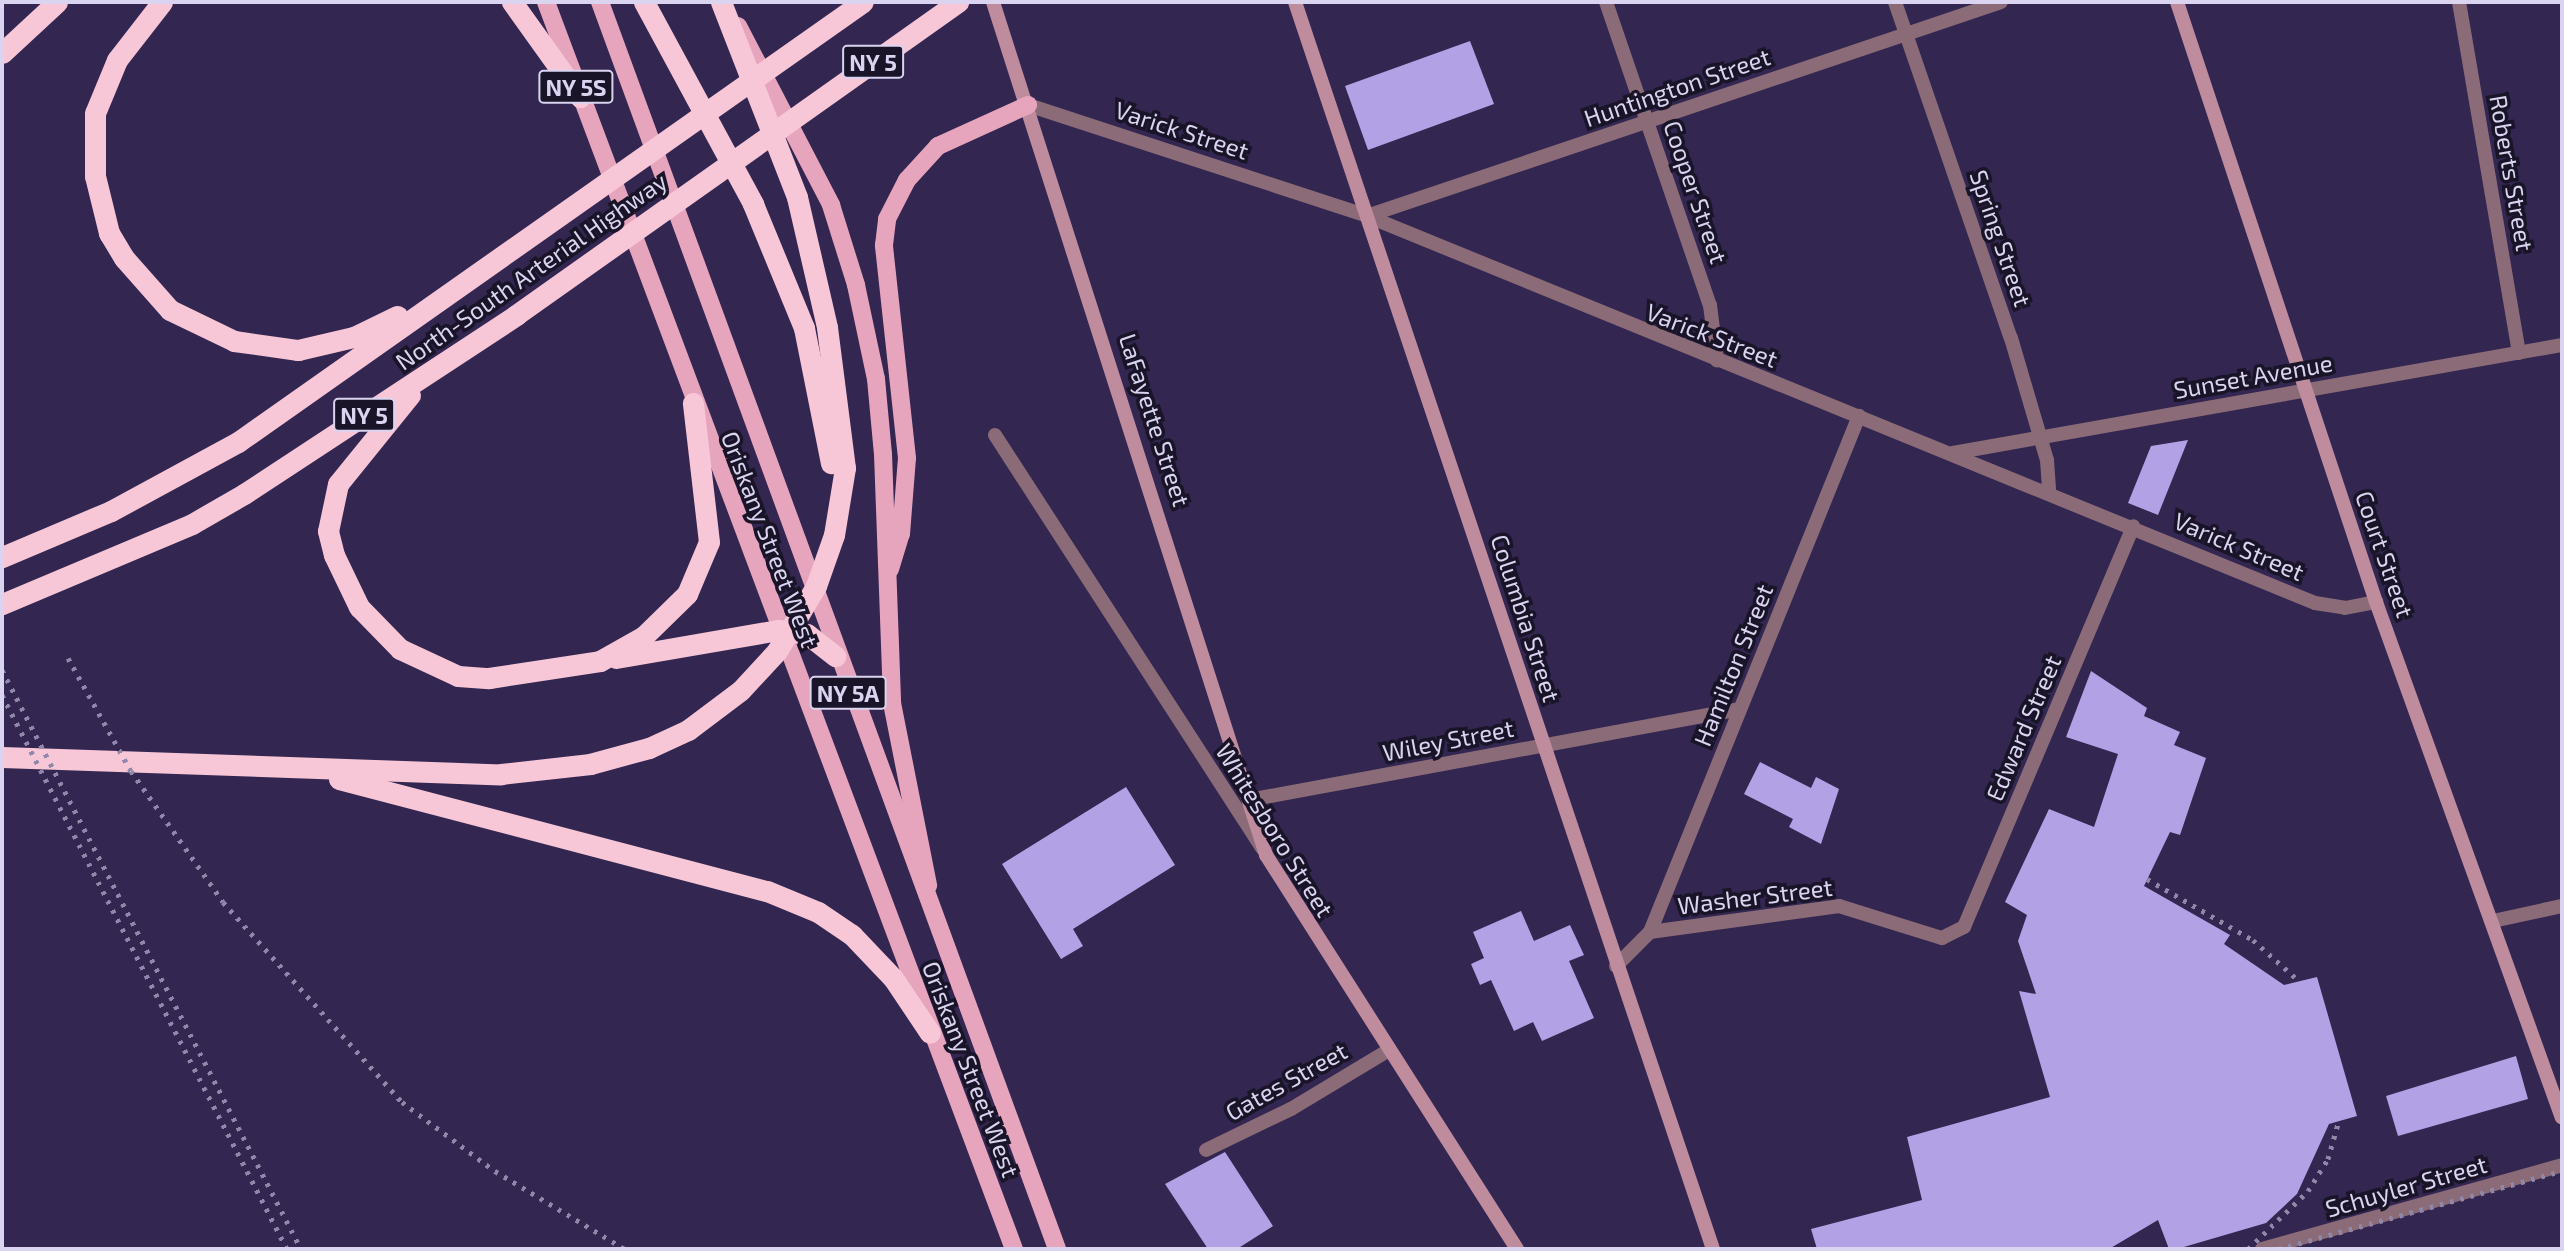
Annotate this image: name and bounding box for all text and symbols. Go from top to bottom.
street label: Huntington Street [1580,42,1774,132]
road number: NY 5 [842,43,904,82]
road number: NY 5S [538,68,614,106]
street label: Roberts Street [2484,93,2540,253]
street label: Varick Street [1112,95,1252,165]
street label: Cooper Street [1658,117,1734,267]
street label: North-South Arterial Highway [389,166,673,376]
street label: Spring Street [1964,166,2038,310]
street label: Varick Street [1642,297,1782,373]
street label: LaFayette Street [1114,330,1196,510]
street label: Sunset Avenue [2171,348,2335,404]
road number: NY 5 [332,396,396,434]
street label: Oriskany Street West [715,427,825,651]
street label: Court Street [2350,487,2420,621]
street label: Varick Street [2170,506,2308,586]
street label: Columbia Street [1485,531,1567,705]
street label: Hamilton Street [1687,580,1779,750]
street label: Edward Street [1979,651,2067,805]
road number: NY 5A [808,674,888,712]
street label: Wiley Street [1380,713,1516,767]
street label: Whitesboro Street [1210,738,1340,922]
street label: Washer Street [1676,872,1834,920]
street label: Oriskany Street West [916,957,1026,1181]
street label: Gates Street [1220,1036,1352,1126]
street label: Schuyler Street [2322,1149,2490,1223]

